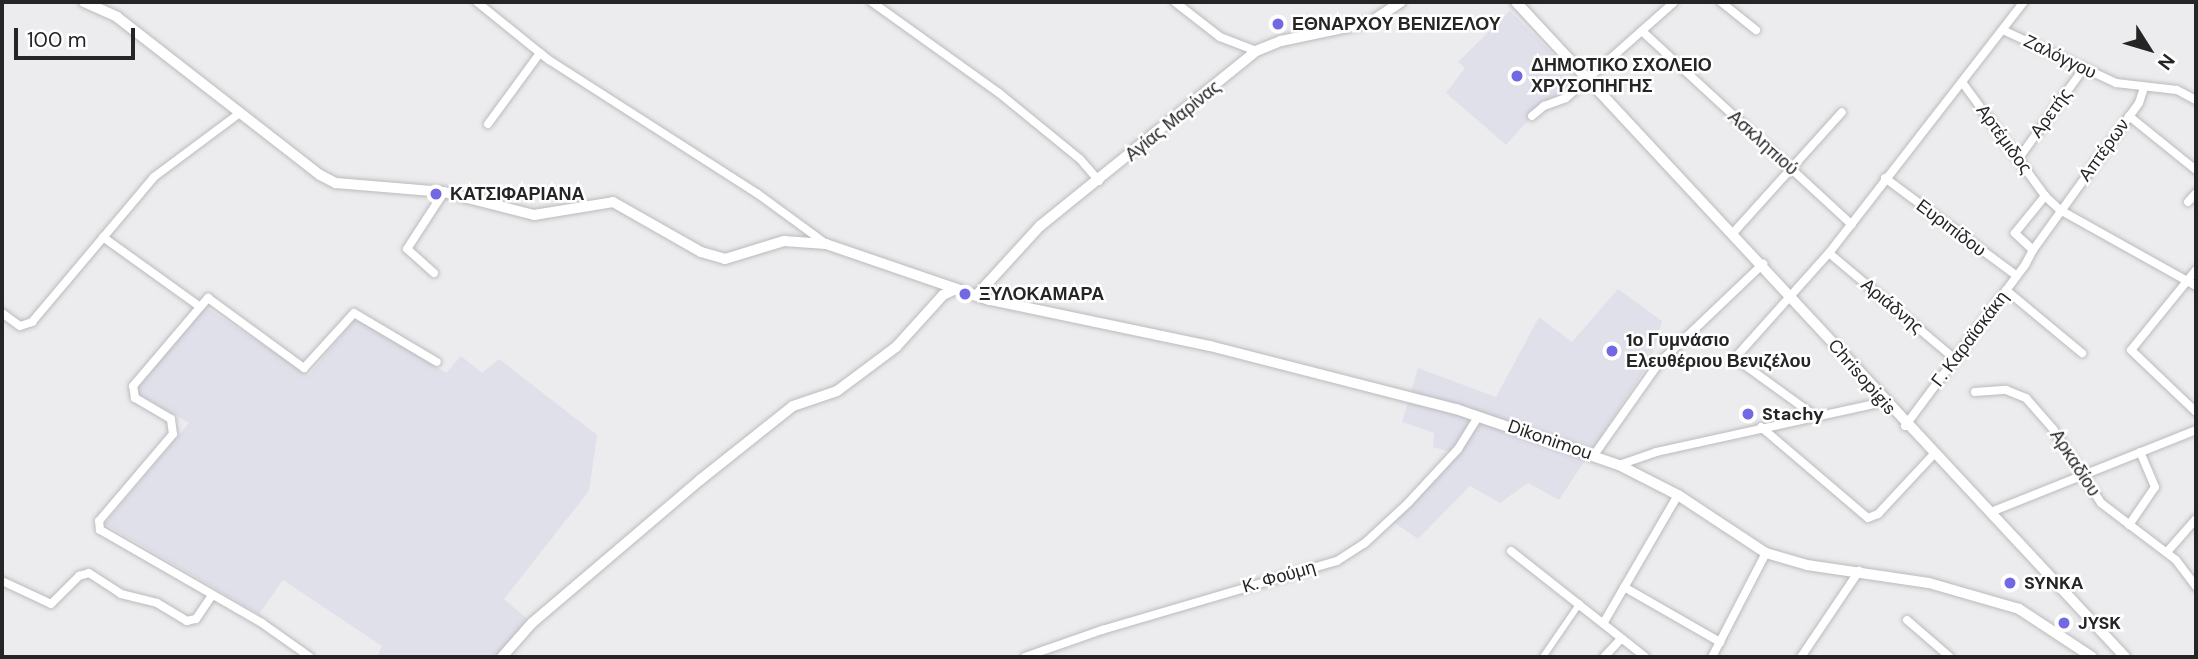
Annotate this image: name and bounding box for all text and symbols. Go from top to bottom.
place label: ΕΘΝΑΡΧΟΥ ΒΕΝΙΖΕΛΟΥ [1292,13,1501,35]
scale bar [18,14,138,58]
north arrow [2114,14,2184,84]
marker: ΕΘΝΑΡΧΟΥ ΒΕΝΙΖΕΛΟΥ [1270,16,1286,32]
text: 100 m [27,26,87,54]
street label: Ζαλόγγου [2020,30,2100,84]
text: N [2152,49,2180,75]
place label: ΔΗΜΟΤΙΚΟ ΣΧΟΛΕΙΟ ΧΡΥΣΟΠΗΓΗΣ [1531,55,1712,98]
marker: ΔΗΜΟΤΙΚΟ ΣΧΟΛΕΙΟ ΧΡΥΣΟΠΗΓΗΣ [1509,68,1525,84]
street label: Αγίας Μαρίνας [1121,76,1225,166]
street label: Αρετής [2026,84,2076,142]
street label: Αρτέμιδος [1972,100,2036,178]
street label: Ασκληπιού [1724,106,1802,180]
street label: Απτέρων [2074,115,2134,185]
place label: ΚΑΤΣΙΦΑΡΙΑΝΑ [450,183,585,205]
marker: ΚΑΤΣΙΦΑΡΙΑΝΑ [428,186,444,202]
street label: Ευριπίδου [1912,195,1990,261]
street label: Αριάδνης [1857,274,1927,338]
place label: ΞΥΛΟΚΑΜΑΡΑ [979,283,1104,305]
marker: ΞΥΛΟΚΑΜΑΡΑ [957,286,973,302]
street label: Γ. Καραϊσκάκη [1927,287,2013,391]
place label: 1ο Γυμνάσιο Ελευθέριου Βενιζέλου [1626,330,1811,372]
street label: Chrisopigis [1823,335,1901,419]
marker: 1ο Γυμνάσιο Ελευθέριου Βενιζέλου [1604,343,1620,359]
place label: Stachy [1762,403,1824,425]
marker: Stachy [1740,406,1756,422]
street label: Dikonimou [1505,416,1595,464]
street label: Αρκαδίου [2045,426,2105,500]
street label: Κ. Φούμη [1240,556,1318,598]
place label: SYNKA [2024,572,2083,594]
marker: SYNKA [2002,575,2018,591]
place label: JYSK [2078,612,2121,634]
marker: JYSK [2056,615,2072,631]

